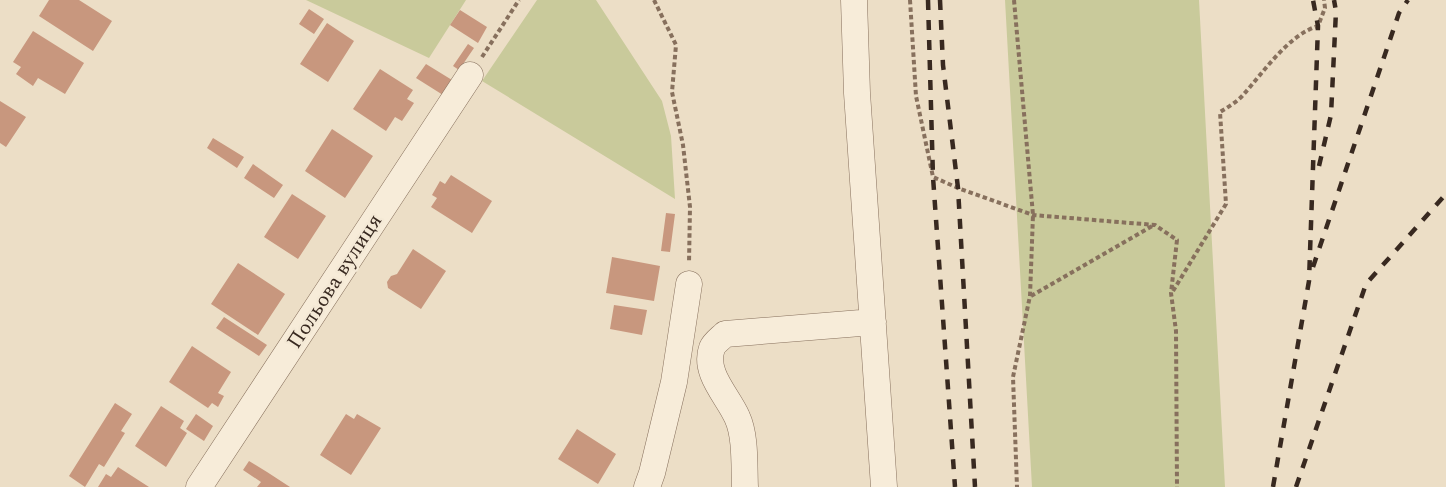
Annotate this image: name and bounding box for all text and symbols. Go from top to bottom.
street label: Польова вулиця [279,208,391,356]

